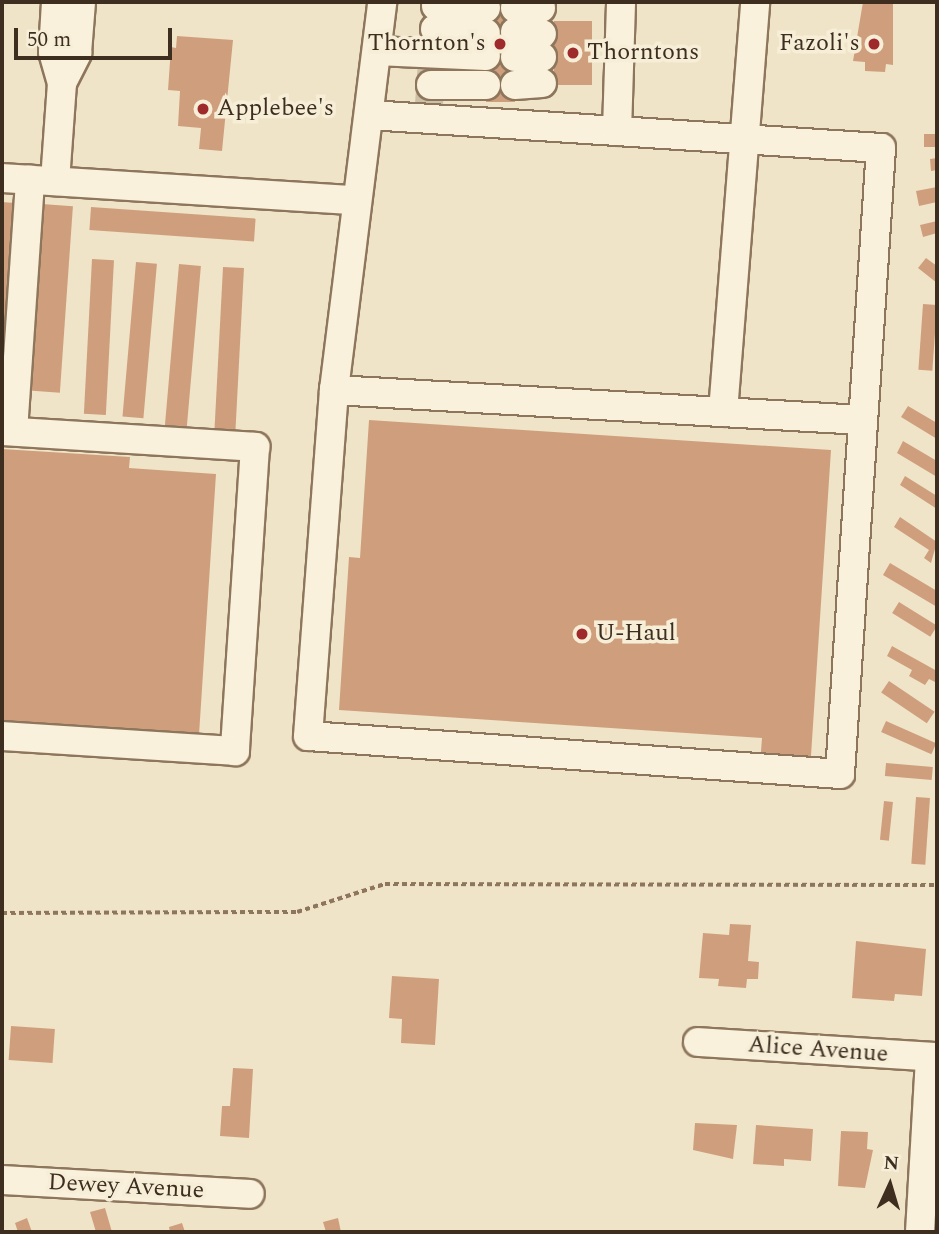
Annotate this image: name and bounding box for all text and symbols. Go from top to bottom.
scale bar [18,14,175,58]
text: 50 m [27,24,71,56]
place label: Thornton's [368,30,486,58]
place label: Fazoli's [779,30,860,58]
marker: Thornton's [492,36,508,52]
marker: Fazoli's [866,36,882,52]
place label: Thorntons [587,39,699,67]
marker: Thorntons [565,45,581,61]
place label: Applebee's [217,95,334,123]
marker: Applebee's [195,101,211,117]
place label: U-Haul [596,620,676,648]
marker: U-Haul [574,626,590,642]
street label: Alice Avenue [747,1031,889,1069]
text: N [883,1149,900,1179]
north arrow [855,1150,925,1220]
street label: Dewey Avenue [47,1169,205,1205]

